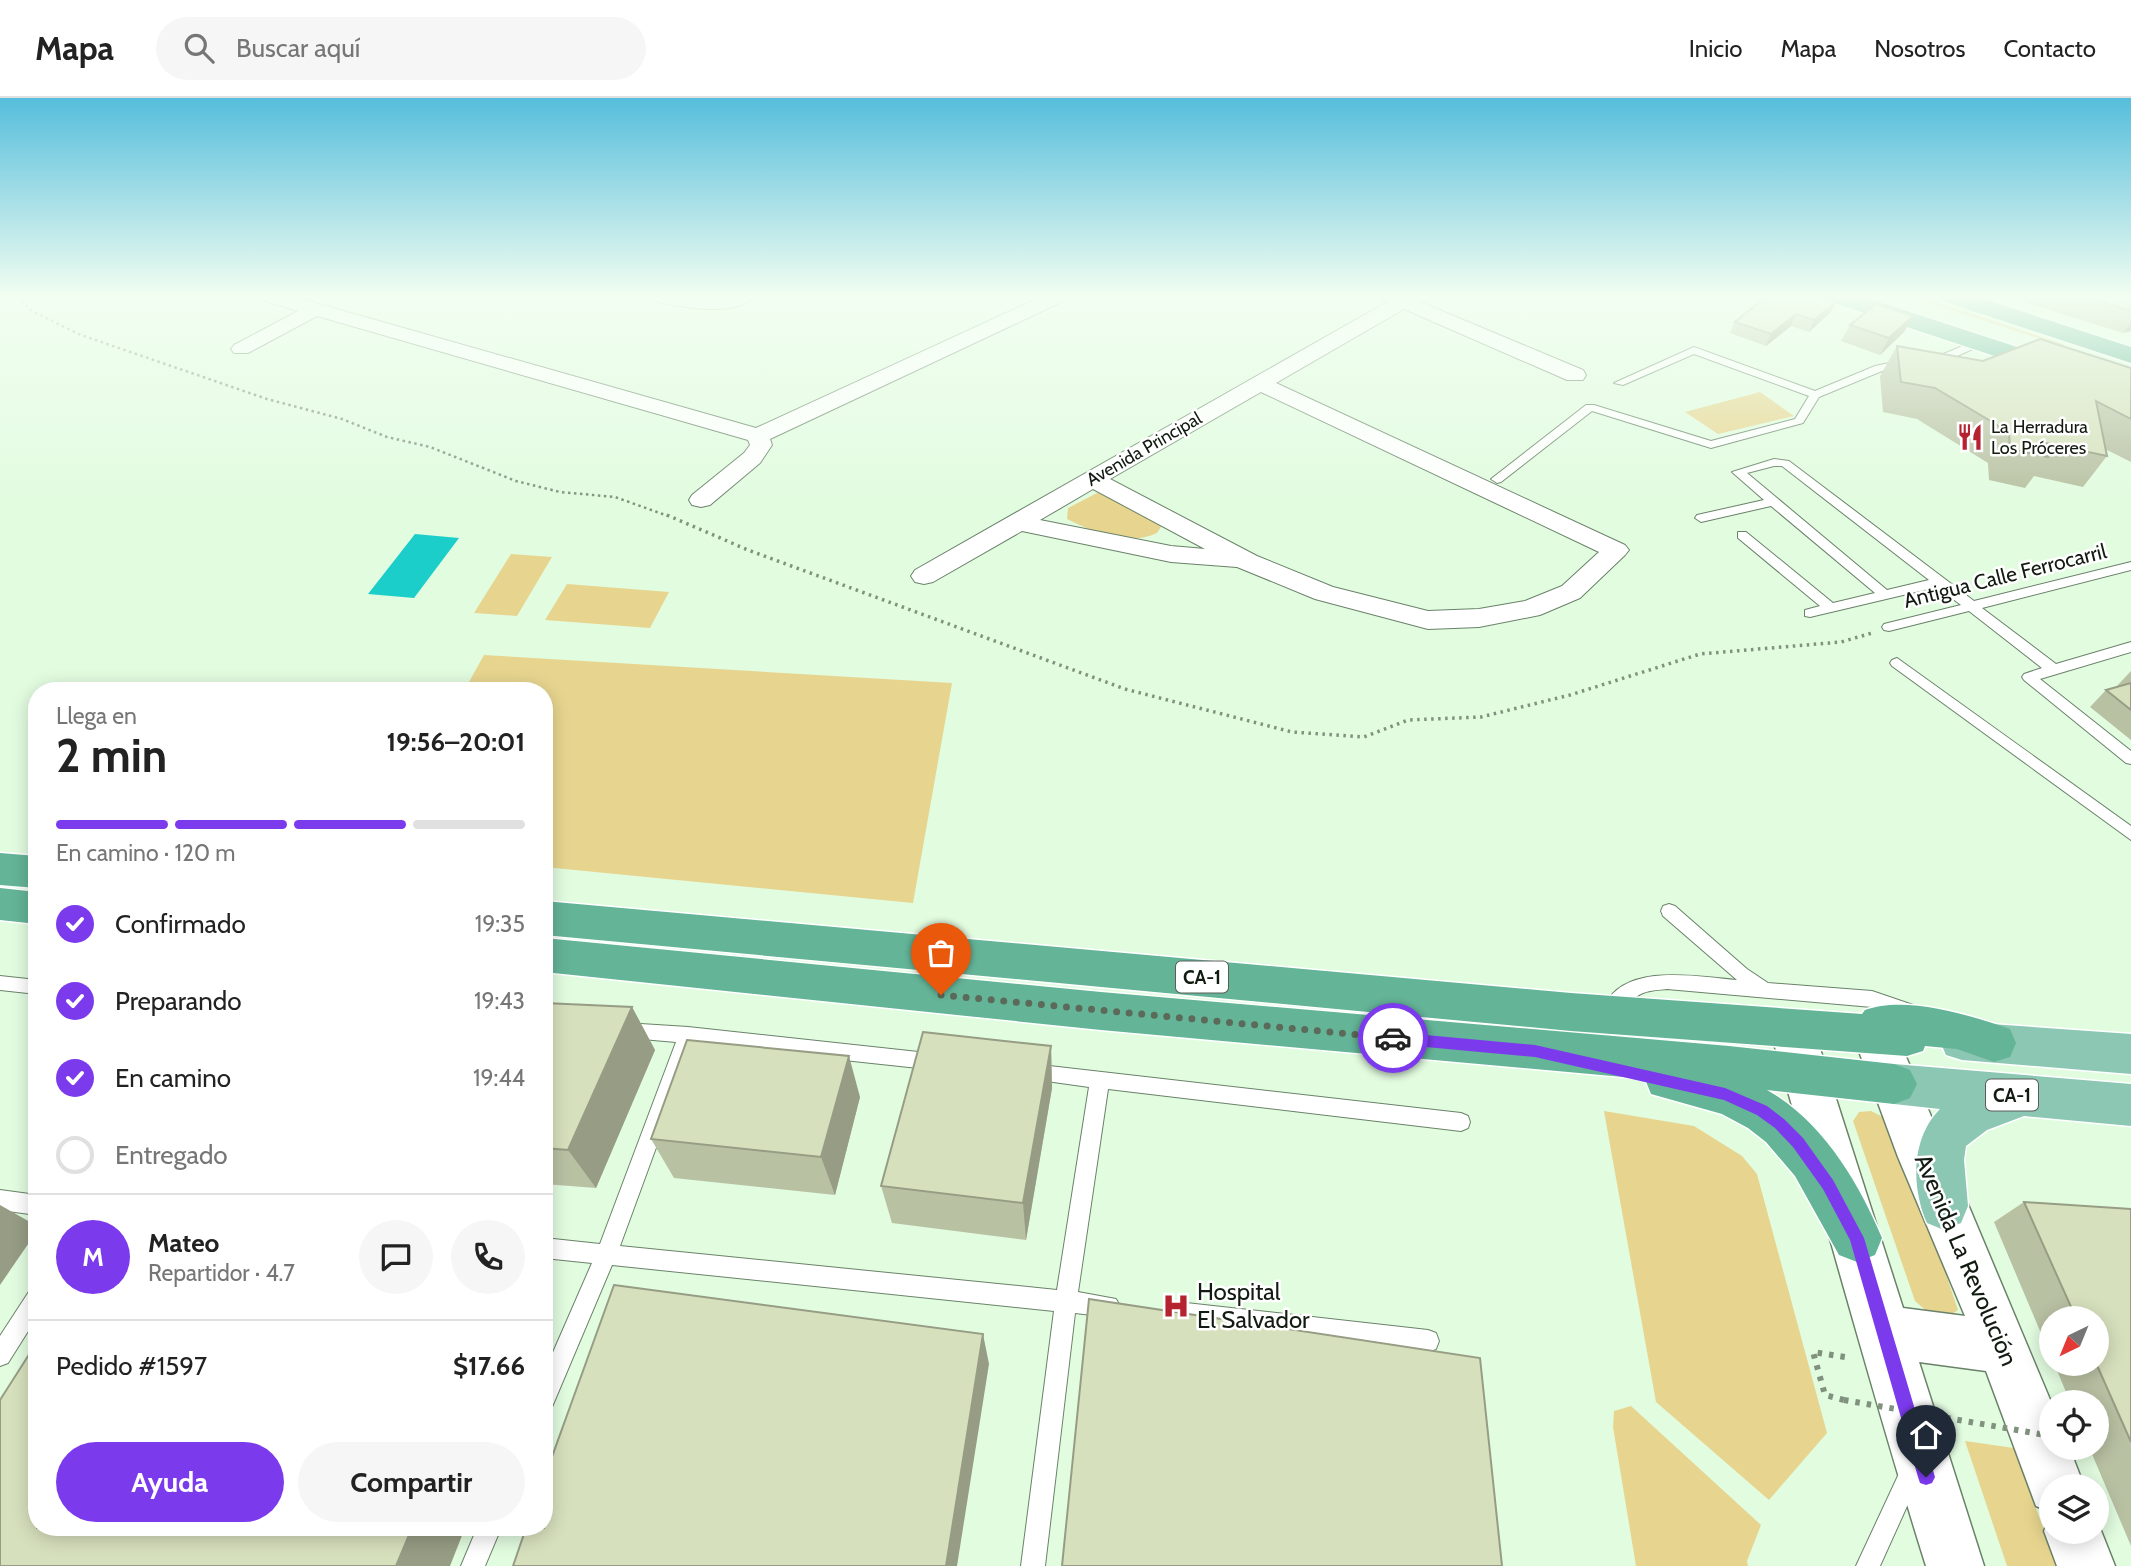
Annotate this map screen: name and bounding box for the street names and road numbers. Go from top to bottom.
street label: Avenida Principal [1082,407,1206,491]
street label: Antigua Calle Ferrocarril [1901,538,2109,613]
road number: CA-1 [1176,962,1228,992]
road number: CA-1 [1986,1079,2038,1110]
street label: Avenida La Revolución [1909,1149,2024,1370]

